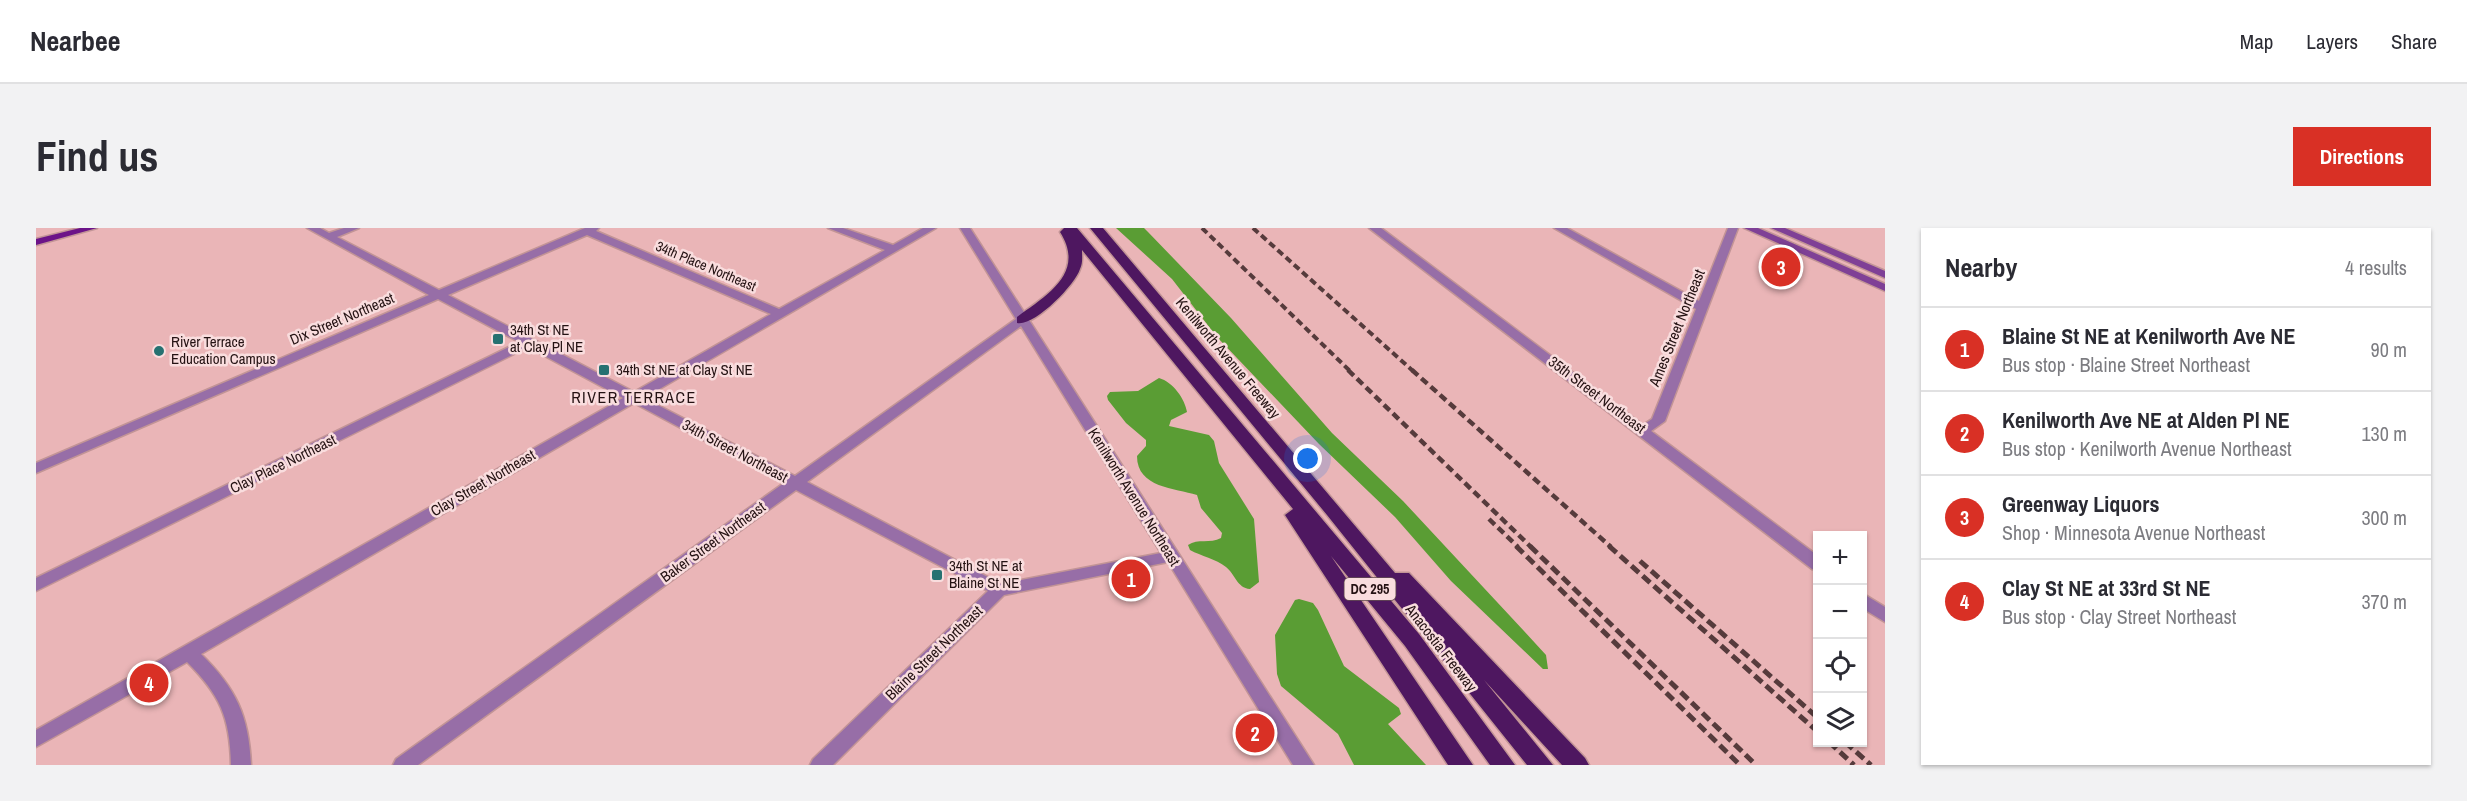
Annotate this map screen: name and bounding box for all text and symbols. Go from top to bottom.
text: Nearbee [30,22,121,60]
text: Map [2240,27,2273,56]
text: Layers [2306,27,2358,56]
text: Share [2391,27,2437,56]
button: Directions [2293,127,2431,186]
text: Find us [36,128,158,184]
street label: 34th Place Northeast [653,237,759,295]
pin: 3 [1762,244,1800,290]
text: Nearby [1945,250,2017,285]
text: 4 results [2345,254,2407,281]
street label: Ames Street Northeast [1643,266,1710,390]
street label: Dix Street Northeast [286,287,398,350]
street label: Kenilworth Avenue Freeway [1171,292,1286,424]
place label: 34th St NE at Clay Pl NE [510,319,583,357]
text: Blaine St NE at Kenilworth Ave NE [2002,321,2295,351]
place label: River Terrace Education Campus [171,331,276,369]
marker: 34th St NE at Clay Pl NE [491,332,505,346]
text: 1 [1960,336,1969,363]
text: 90 m [2371,336,2407,363]
marker: River Terrace Education Campus [152,344,166,358]
street label: 35th Street Northeast [1544,351,1651,439]
text: Bus stop · Blaine Street Northeast [2002,351,2250,378]
place label: 34th St NE at Clay St NE [616,359,753,380]
marker: 34th St NE at Clay St NE [597,363,611,377]
district label: RIVER TERRACE [571,386,697,408]
text: Kenilworth Ave NE at Alden Pl NE [2002,405,2290,435]
street label: 34th Street Northeast [679,414,792,488]
text: 2 [1960,420,1969,447]
text: 130 m [2361,420,2407,447]
street label: Kenilworth Avenue Northeast [1083,424,1186,570]
street label: Clay Place Northeast [226,429,340,498]
text: Bus stop · Kenilworth Avenue Northeast [2002,435,2292,462]
street label: Clay Street Northeast [427,444,539,521]
your location [1293,444,1322,473]
text: Greenway Liquors [2002,489,2159,519]
street label: Baker Street Northeast [656,496,770,587]
text: 3 [1960,504,1969,531]
text: 300 m [2361,504,2407,531]
text: Shop · Minnesota Avenue Northeast [2002,519,2265,546]
map controls [1813,531,1867,747]
button: + [1813,531,1867,585]
place label: 34th St NE at Blaine St NE [949,555,1023,593]
pin: 1 [1112,556,1150,602]
marker: 34th St NE at Blaine St NE [930,568,944,582]
text: Clay St NE at 33rd St NE [2002,573,2211,603]
road number: DC 295 [1344,578,1396,600]
button: − [1813,585,1867,639]
text: 4 [1960,588,1969,615]
text: 370 m [2361,588,2407,615]
street label: Anacostia Freeway [1400,599,1483,696]
street label: Blaine Street Northeast [880,600,987,705]
text: Bus stop · Clay Street Northeast [2002,603,2236,630]
button: locate [1813,639,1867,693]
pin: 4 [130,660,168,706]
button: layers [1813,693,1867,747]
pin: 2 [1236,710,1274,756]

